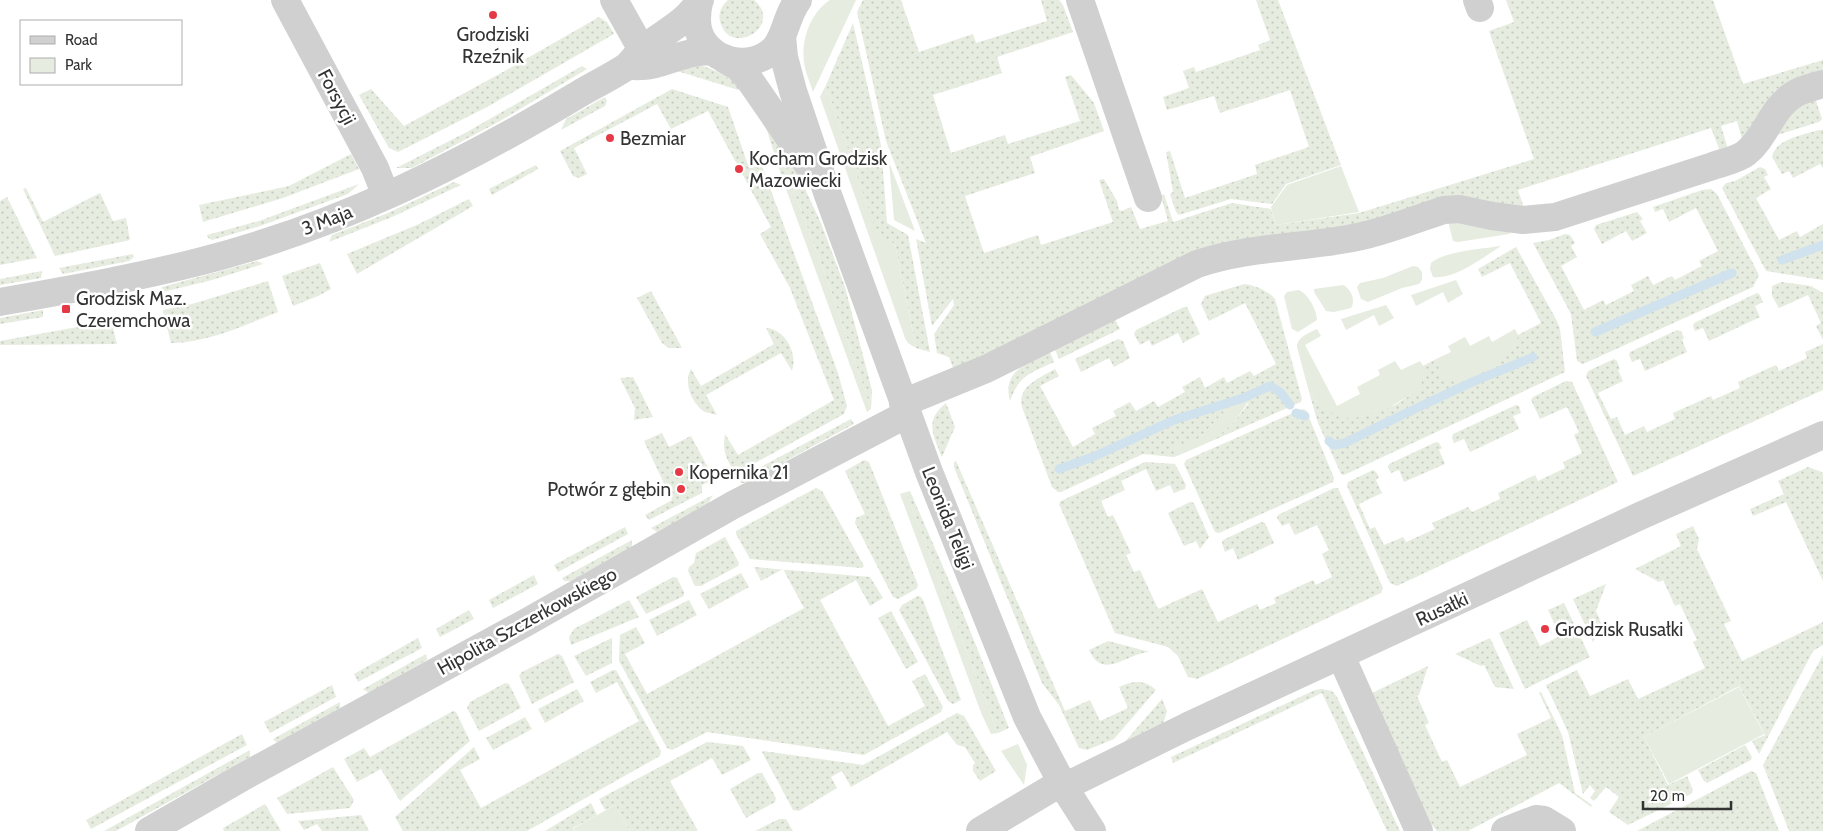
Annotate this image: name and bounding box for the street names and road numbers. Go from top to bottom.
street label: Forsycji [313,65,361,129]
street label: 3 Maja [299,200,355,240]
street label: Leonida Teligi [917,463,979,573]
street label: Hipolita Szczerkowskiego [433,562,621,680]
street label: Rusałki [1412,587,1472,631]

